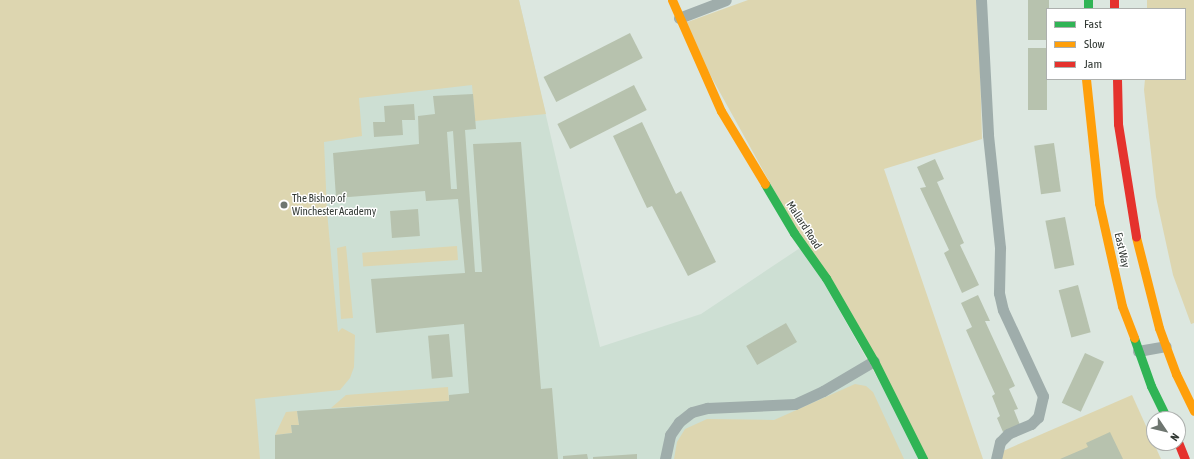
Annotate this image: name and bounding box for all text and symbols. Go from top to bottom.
legend [1046,8,1186,80]
text: Fast [1084,17,1102,31]
text: Slow [1084,37,1105,51]
text: Jam [1084,57,1102,71]
place label: The Bishop of Winchester Academy [292,192,376,218]
street label: Mallard Road [784,199,824,251]
marker: The Bishop of Winchester Academy [279,200,289,210]
street label: East Way [1112,231,1132,269]
north arrow [1146,411,1186,451]
text: N [1168,431,1182,443]

